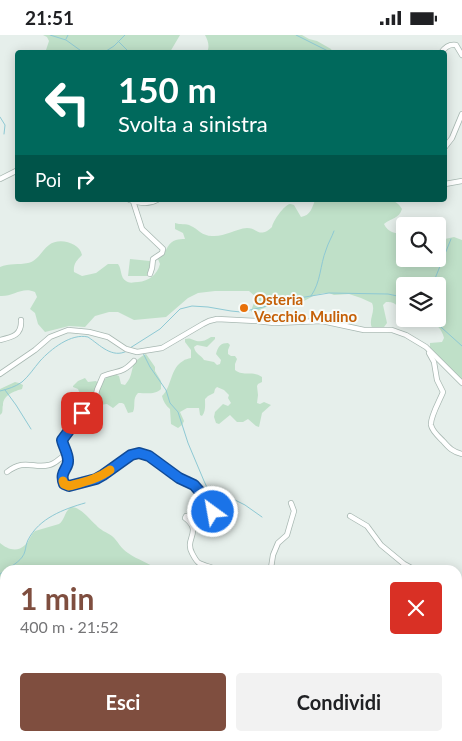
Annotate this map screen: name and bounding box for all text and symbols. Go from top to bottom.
text: 21:51 [25,6,74,29]
text: 150 m [118,68,217,110]
icon: left [35,70,100,135]
text: Svolta a sinistra [118,110,268,137]
icon: right [71,165,99,193]
text: Poi [35,168,61,191]
map controls [396,217,446,327]
button: search [396,217,446,267]
button: layers [396,277,446,327]
place label: Osteria Vecchio Mulino [253,290,358,325]
marker: Osteria Vecchio Mulino [238,302,250,314]
pin [61,392,103,434]
icon: arrive [68,399,96,427]
position arrow [186,485,238,537]
text: 1 min [20,580,94,616]
button: close [390,582,442,634]
text: 400 m · 21:52 [20,617,119,636]
button: Esci [20,673,226,731]
button: Condividi [236,673,442,731]

